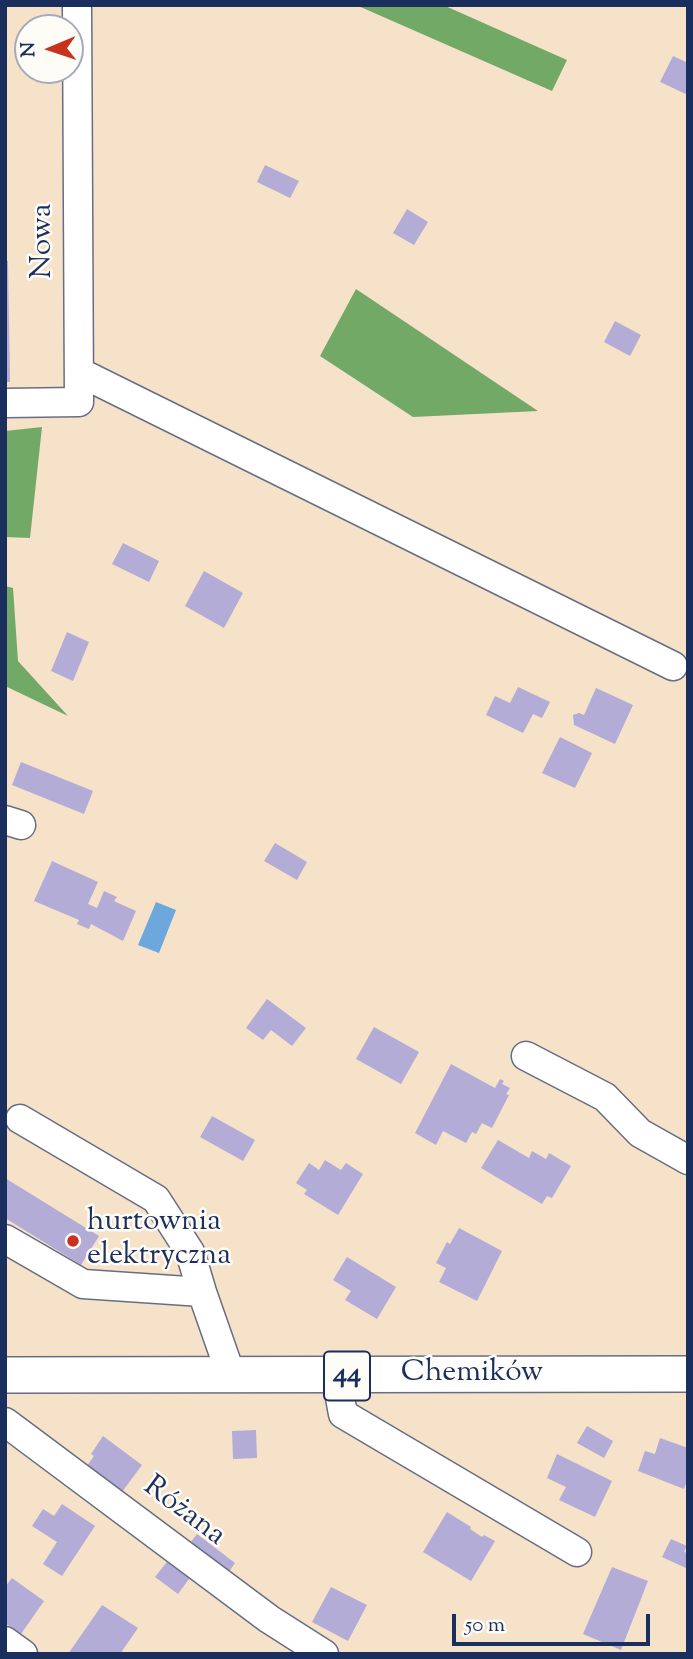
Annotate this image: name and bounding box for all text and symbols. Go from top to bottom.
north arrow [14,14,84,84]
text: N [16,42,43,58]
street label: Nowa [27,203,63,279]
place label: hurtownia elektryczna [87,1206,231,1276]
marker: hurtownia elektryczna [65,1233,81,1249]
road number: 44 [324,1352,370,1400]
street label: Chemików [401,1357,543,1393]
street label: Różana [135,1470,231,1556]
scale bar [455,1600,653,1644]
text: 50 m [465,1611,505,1641]

